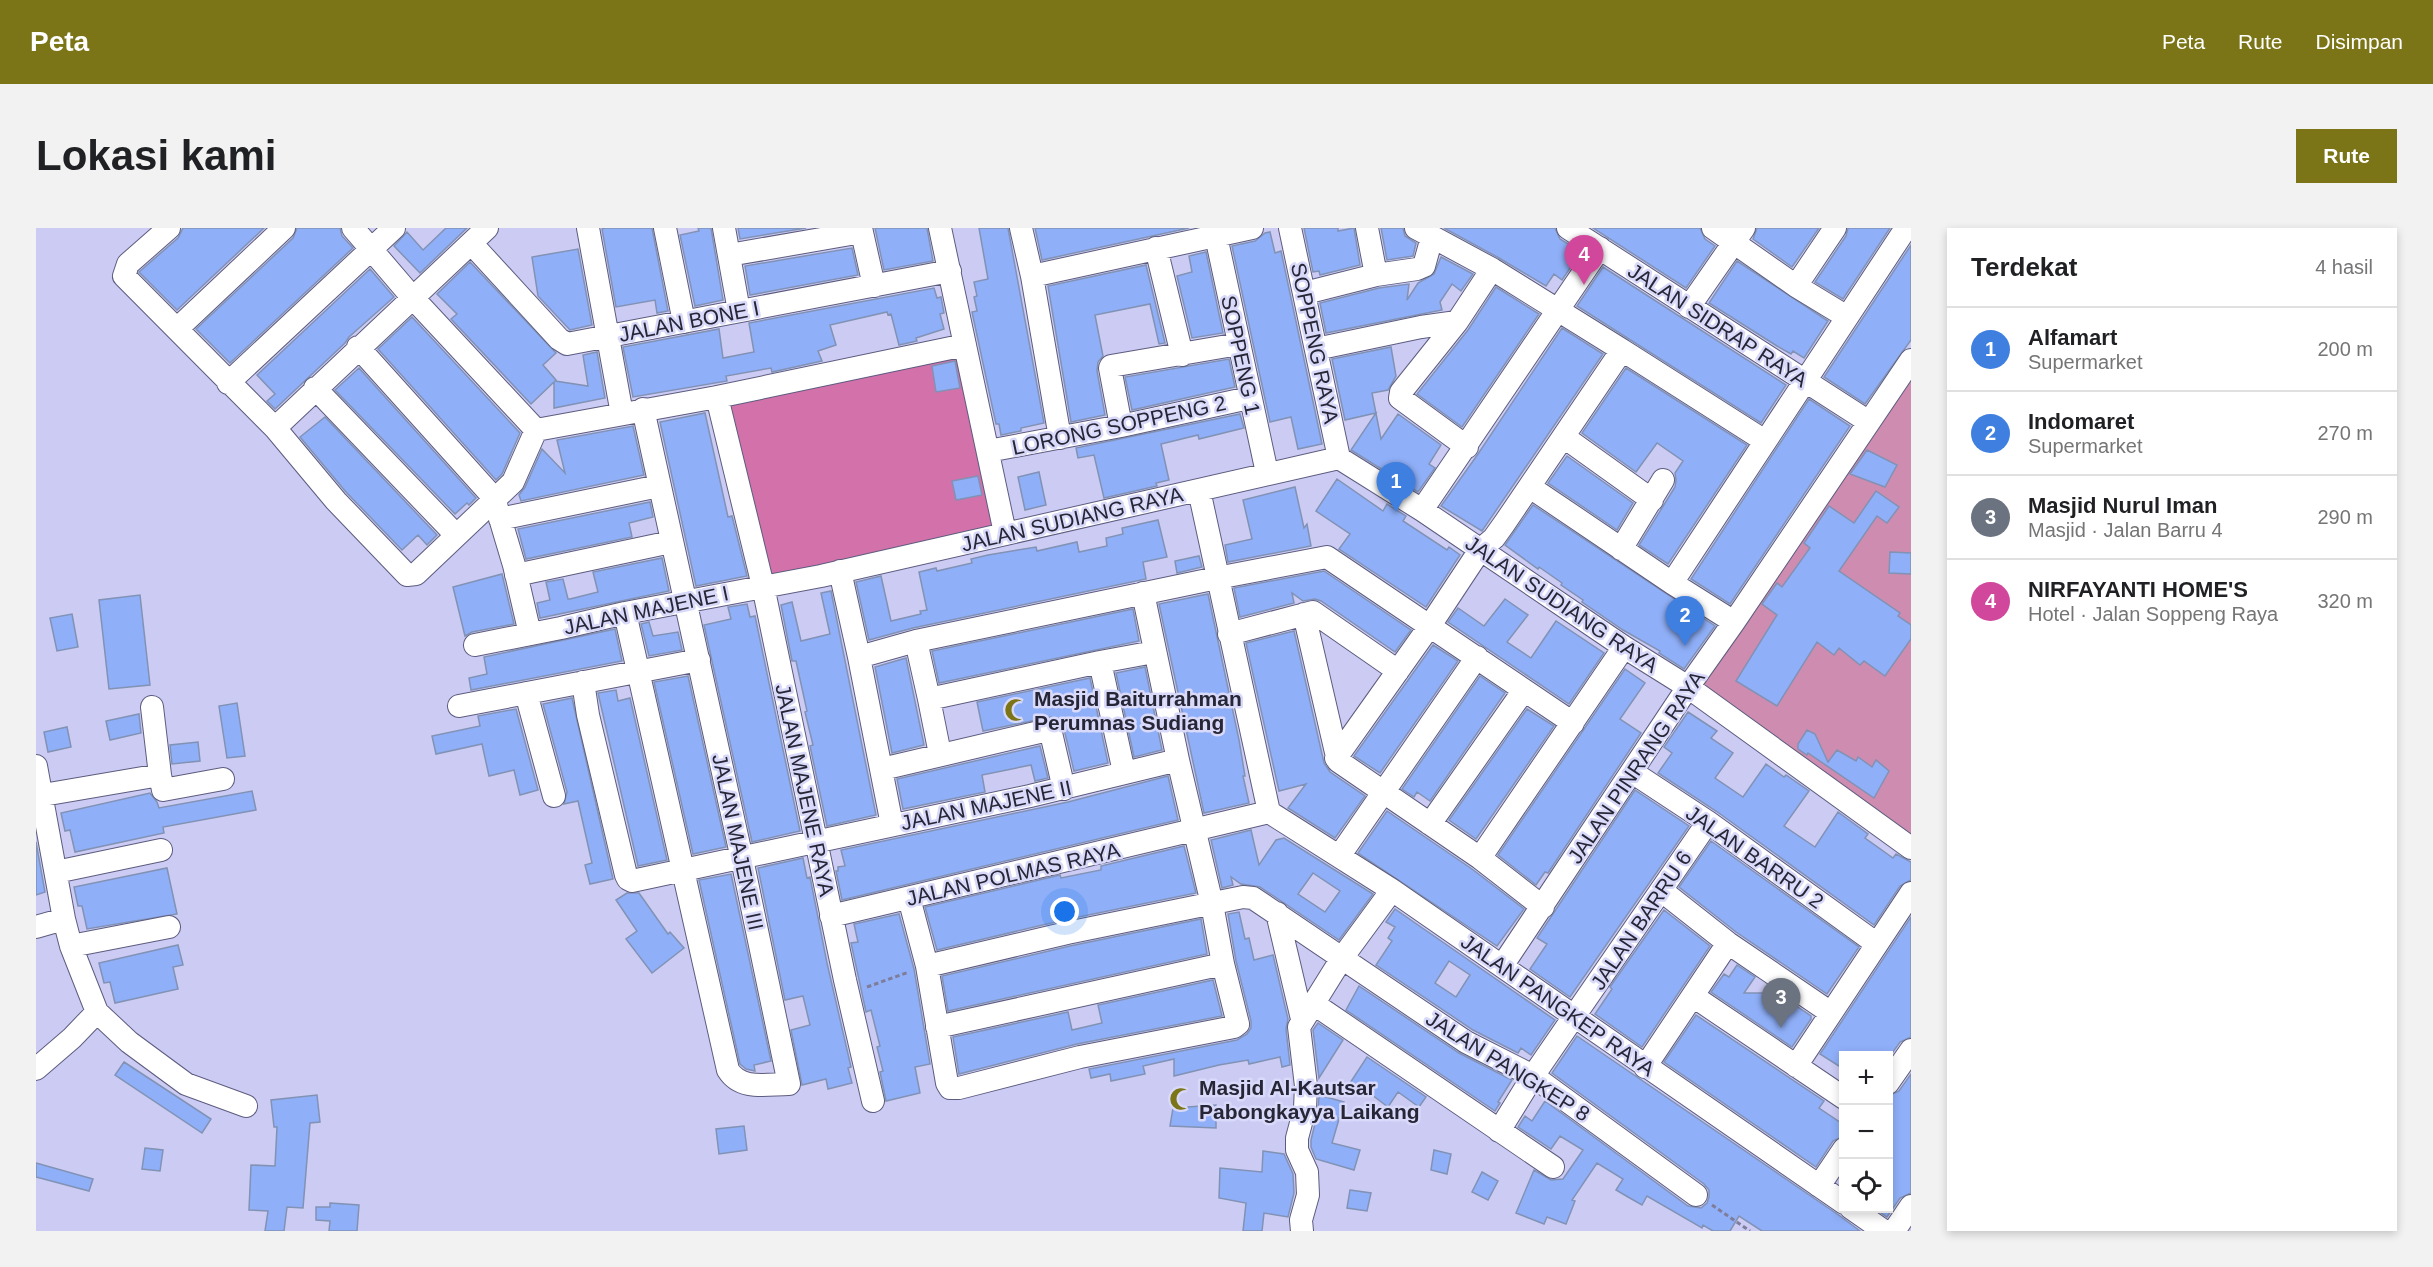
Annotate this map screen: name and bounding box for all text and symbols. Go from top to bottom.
text: Peta [30,26,89,57]
text: Peta [2162,30,2205,53]
text: Rute [2238,30,2282,53]
text: Disimpan [2315,30,2403,53]
button: Rute [2296,129,2397,183]
text: Lokasi kami [36,132,276,179]
pin: 4 [1564,236,1604,285]
text: Terdekat [1971,252,2077,282]
text: 4 hasil [2315,256,2373,278]
street label: JALAN SIDRAP RAYA [1624,258,1812,392]
street label: SOPPENG RAYA [1287,261,1343,425]
street label: SOPPENG 1 [1217,293,1265,417]
street label: JALAN BONE I [617,296,761,346]
text: Alfamart [2028,325,2117,350]
text: 1 [1985,338,1996,360]
text: 200 m [2317,338,2373,360]
text: Supermarket [2028,351,2143,373]
street label: LORONG SOPPENG 2 [1010,391,1228,459]
text: Indomaret [2028,409,2134,434]
text: 2 [1985,422,1996,444]
text: 270 m [2317,422,2373,444]
text: Supermarket [2028,435,2143,457]
pin: 1 [1376,462,1416,512]
street label: JALAN SUDIANG RAYA [959,482,1185,556]
text: Masjid Nurul Iman [2028,493,2217,518]
text: 3 [1985,506,1996,528]
text: 290 m [2317,506,2373,528]
text: Masjid · Jalan Barru 4 [2028,519,2223,541]
street label: JALAN SUDIANG RAYA [1462,531,1662,677]
text: NIRFAYANTI HOME'S [2028,577,2248,602]
street label: JALAN MAJENE I [561,581,731,639]
text: 4 [1985,590,1996,612]
text: 320 m [2317,590,2373,612]
pin: 2 [1666,596,1704,646]
text: Hotel · Jalan Soppeng Raya [2028,603,2278,625]
street label: JALAN PINRANG RAYA [1563,667,1709,867]
street label: JALAN MAJENE RAYA [771,682,839,898]
place label: Masjid Baiturrahman Perumnas Sudiang [1034,687,1242,734]
mosque icon: Masjid Baiturrahman Perumnas Sudiang [1003,697,1029,723]
street label: JALAN MAJENE III [708,752,768,932]
street label: JALAN MAJENE II [899,776,1073,834]
street label: JALAN BARRU 2 [1682,801,1828,913]
street label: JALAN POLMAS RAYA [904,838,1122,910]
street label: JALAN BARRU 6 [1586,846,1696,994]
your location [1050,897,1079,926]
street label: JALAN PANGKEP RAYA [1457,929,1659,1081]
pin: 3 [1762,978,1800,1028]
street label: JALAN PANGKEP 8 [1422,1006,1594,1126]
map controls [1839,1051,1893,1213]
button: + [1839,1051,1893,1105]
place label: Masjid Al-Kautsar Pabongkayya Laikang [1199,1076,1420,1123]
mosque icon: Masjid Al-Kautsar Pabongkayya Laikang [1168,1086,1194,1112]
button: − [1839,1105,1893,1159]
button: locate [1839,1159,1893,1213]

